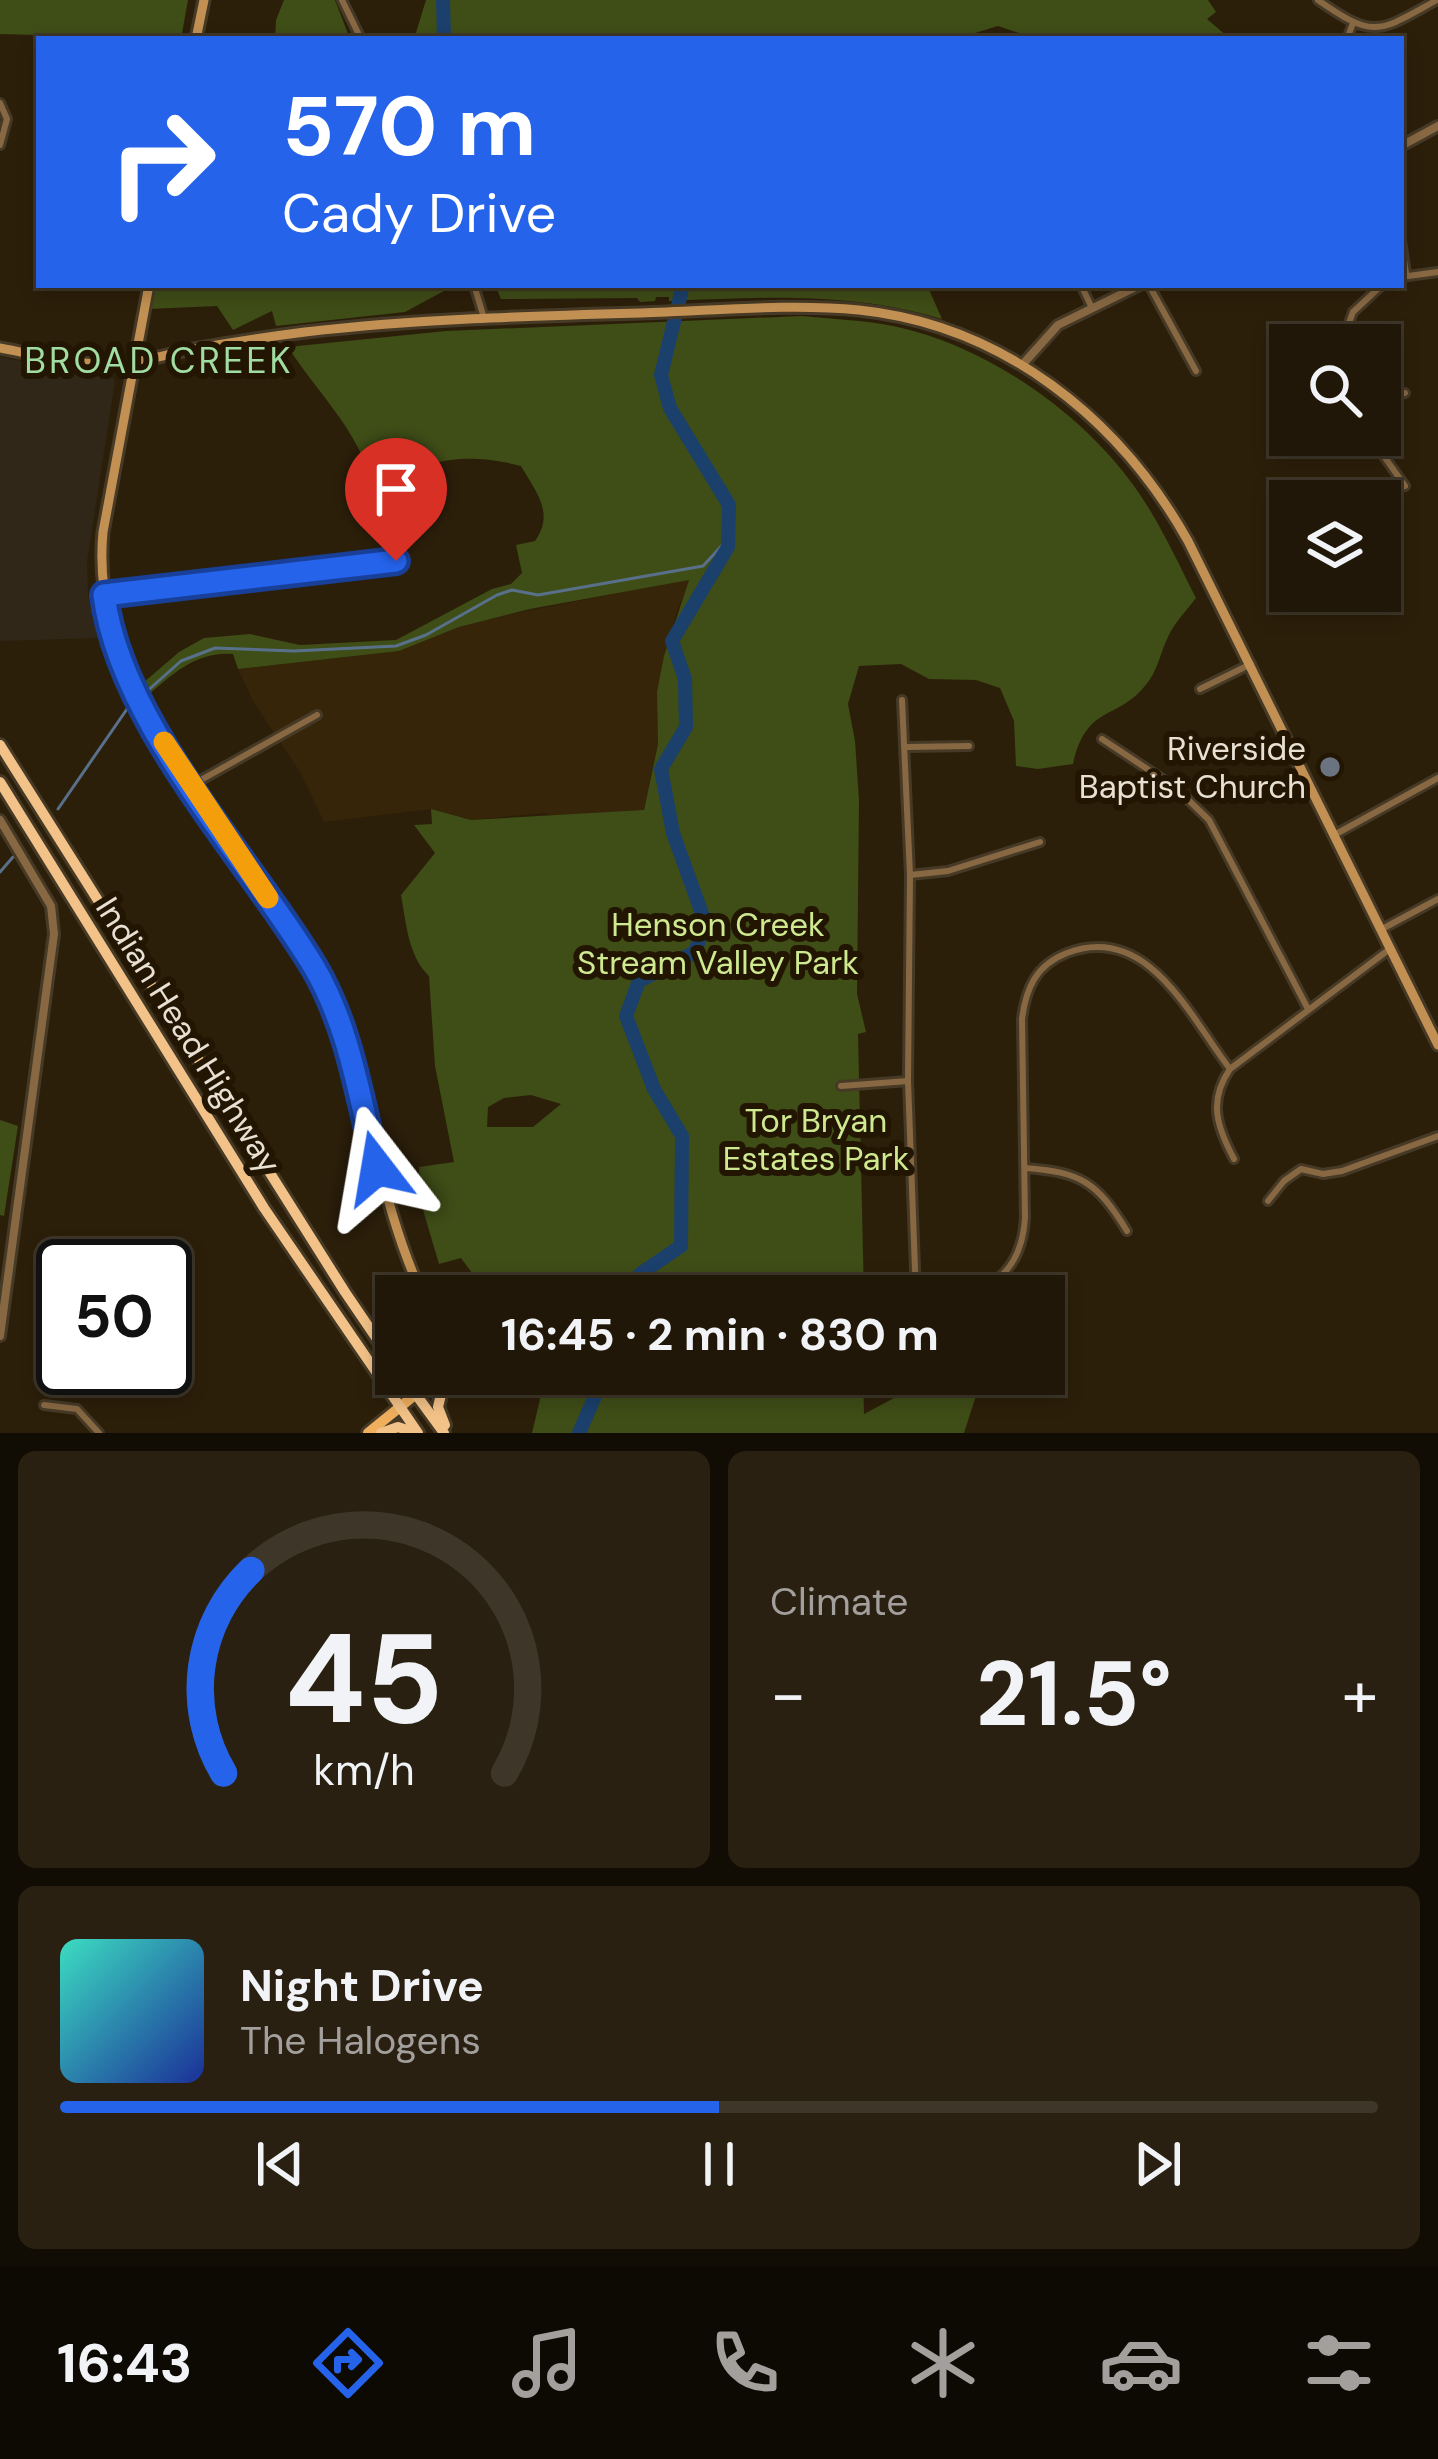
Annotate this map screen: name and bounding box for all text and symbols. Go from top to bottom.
text: 570 m [282,72,536,181]
icon: right [84,84,240,240]
text: Cady Drive [282,178,556,249]
map controls [1269,324,1401,612]
button: search [1269,324,1401,456]
district label: BROAD CREEK [24,337,294,384]
pin [345,438,447,561]
icon: arrive [363,456,429,522]
button: layers [1269,480,1401,612]
place label: Riverside Baptist Church [1079,727,1306,808]
marker: Riverside Baptist Church [1317,754,1343,780]
street label: Indian Head Highway [86,889,291,1181]
park label: Henson Creek Stream Valley Park [577,903,859,984]
park label: Tor Bryan Estates Park [723,1099,910,1180]
position arrow [314,1105,440,1231]
speed limit sign: 50 [36,1239,192,1395]
text: 16:45 · 2 min · 830 m [501,1305,939,1364]
text: Climate [770,1576,908,1627]
text: 45 [285,1598,443,1761]
text: 21.5° [976,1636,1172,1753]
text: − [770,1652,806,1737]
text: + [1342,1652,1378,1737]
text: km/h [313,1741,415,1797]
text: Night Drive [240,1956,484,2015]
text: The Halogens [240,2015,481,2066]
icon: previous [247,2131,313,2197]
icon: pause [686,2131,752,2197]
icon: next [1125,2131,1191,2197]
icon: directions [306,2321,390,2405]
icon: music [505,2321,589,2405]
icon: phone [703,2321,787,2405]
icon: climate [901,2321,985,2405]
icon: car [1099,2321,1183,2405]
icon: filters [1297,2321,1381,2405]
text: 16:43 [57,2328,192,2399]

